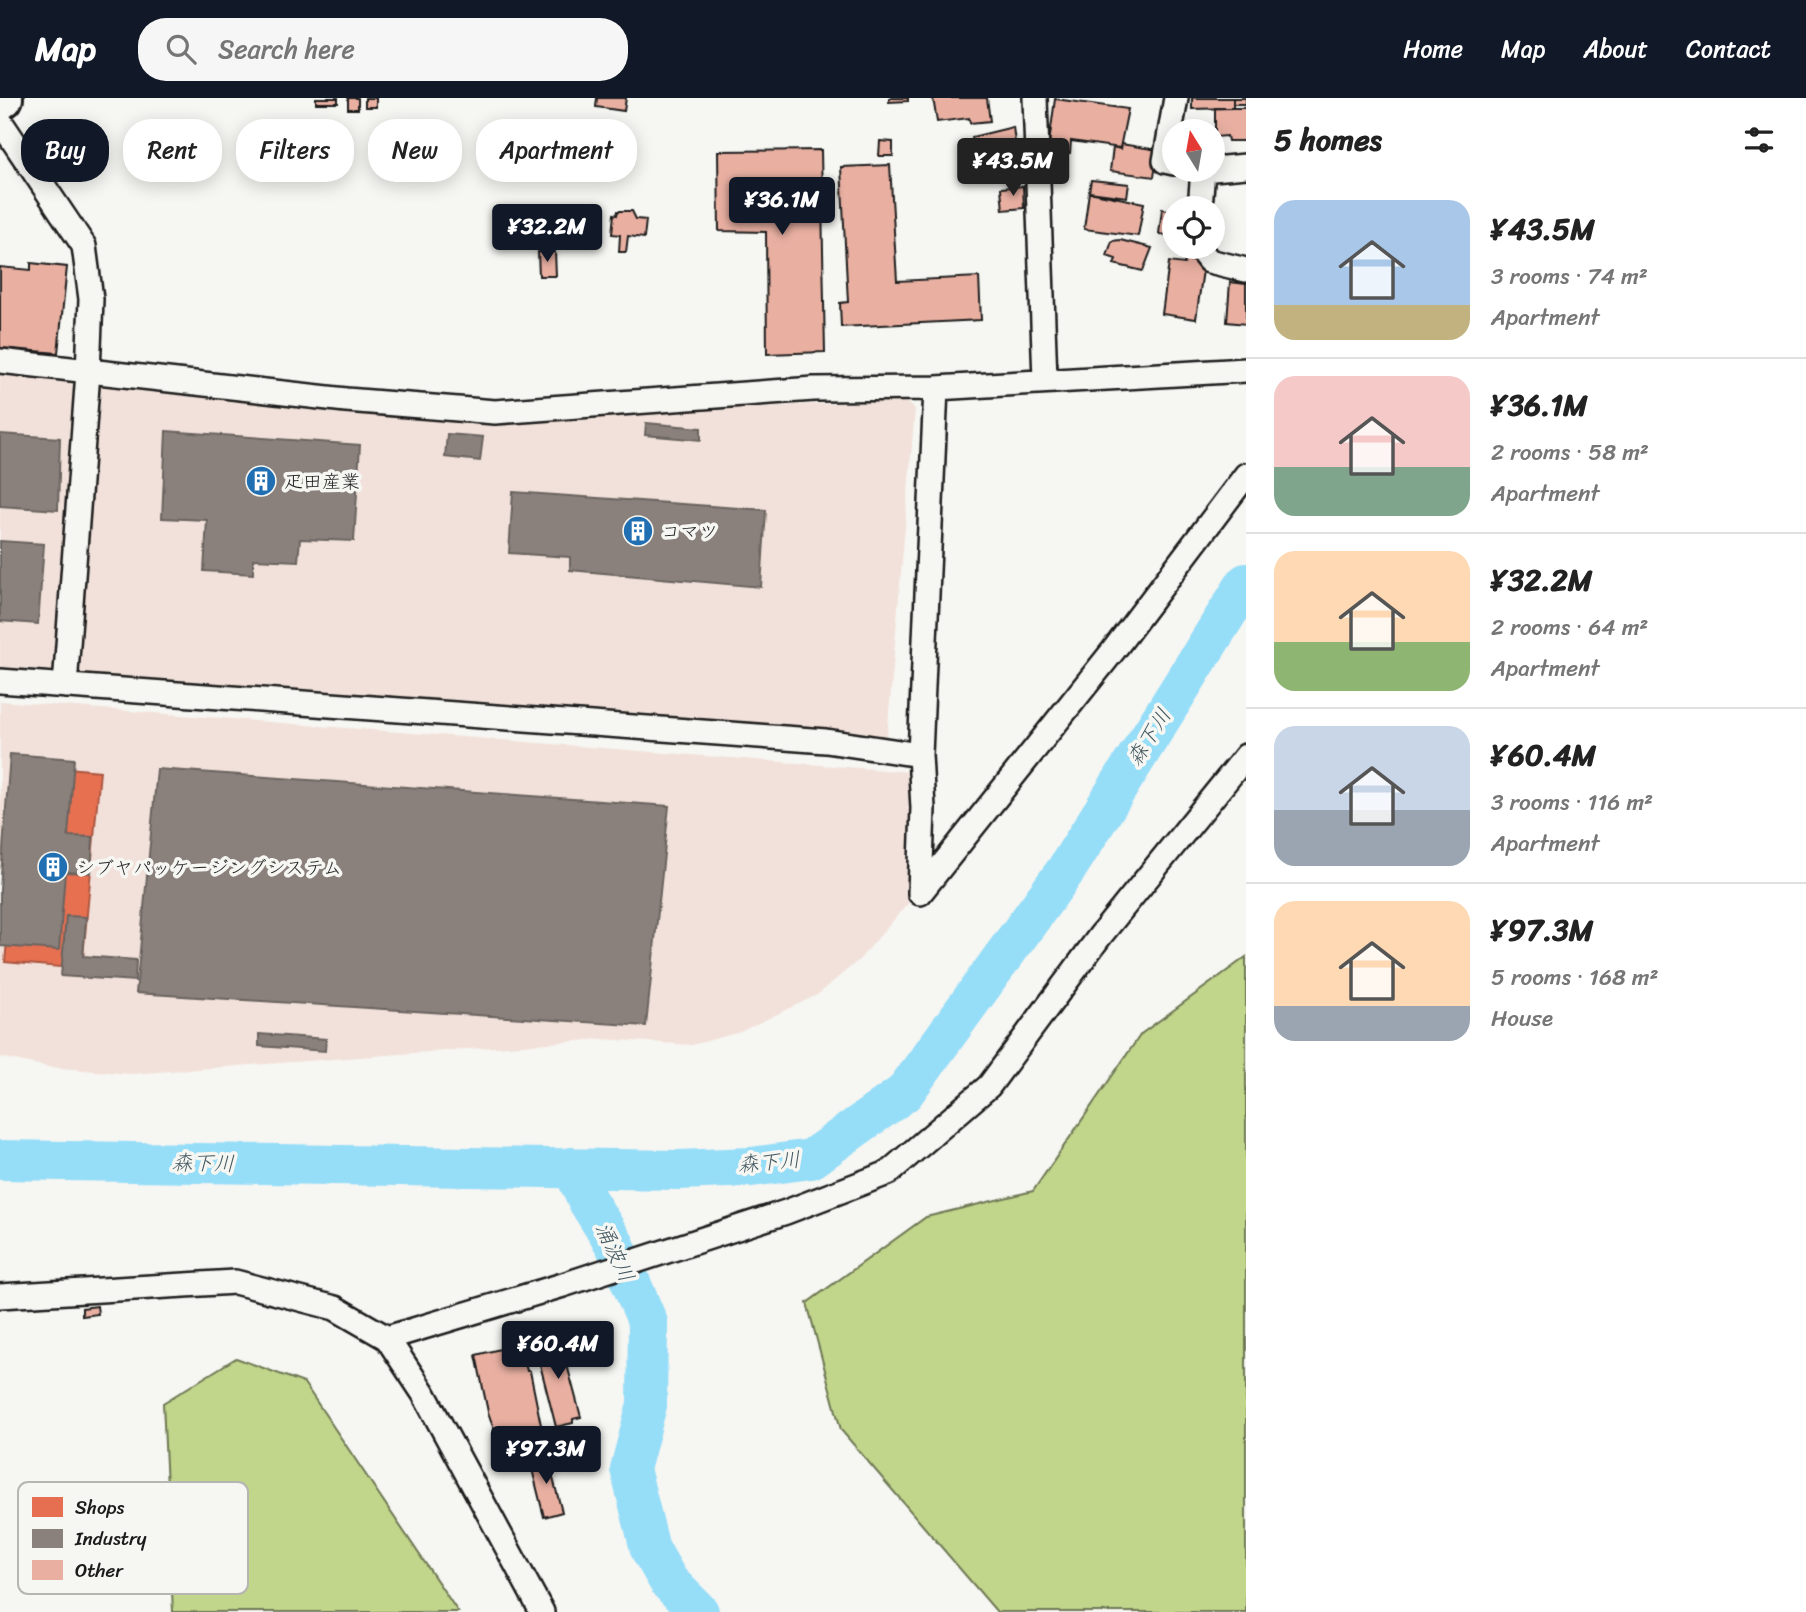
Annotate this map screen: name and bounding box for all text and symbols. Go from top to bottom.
search box [138,18,628,81]
text: Map [35,20,96,78]
text: Search here [218,26,355,72]
text: Home [1403,28,1463,70]
text: Map [1501,28,1545,70]
text: About [1583,28,1648,70]
text: Contact [1686,28,1771,70]
icon: search [162,30,200,68]
text: 5 homes [1274,113,1382,167]
chip: Buy [21,119,109,182]
chip: Rent [123,119,222,182]
chip: Filters [236,119,354,182]
chip: New [368,119,462,182]
chip: Apartment [476,119,637,182]
north arrow [1162,119,1225,182]
map controls [1162,119,1225,259]
icon: filters [1740,121,1778,159]
pin: ¥43.5M [956,139,1070,198]
text: ¥43.5M [973,140,1053,181]
pin: ¥36.1M [725,178,839,237]
text: ¥36.1M [745,179,819,220]
button: locate [1162,196,1225,259]
text: ¥43.5M [1491,202,1595,256]
pin: ¥32.2M [490,204,604,264]
text: ¥32.2M [508,206,586,247]
icon: home [1330,228,1414,312]
text: 3 rooms · 74 m² [1491,256,1648,297]
text: Apartment [1491,297,1600,338]
text: ¥36.1M [1491,378,1588,432]
icon: home [1330,404,1414,488]
text: 2 rooms · 58 m² [1491,432,1649,473]
building icon: 疋田産業 [244,464,278,498]
place label: 疋田産業 [284,465,360,498]
text: Apartment [1491,473,1600,514]
building icon: コマツ [621,514,655,548]
place label: コマツ [661,515,718,548]
text: ¥32.2M [1491,553,1592,607]
icon: home [1330,579,1414,663]
text: 2 rooms · 64 m² [1491,607,1648,648]
text: Apartment [1491,648,1600,689]
water label: 森下川 [1116,700,1182,774]
text: ¥60.4M [1491,728,1596,782]
icon: home [1330,754,1414,838]
text: 3 rooms · 116 m² [1491,782,1653,823]
text: Apartment [1491,823,1600,864]
building icon: シブヤパッケージングシステム [36,850,70,884]
place label: シブヤパッケージングシステム [76,851,342,884]
text: ¥97.3M [1491,903,1593,957]
icon: home [1330,929,1414,1013]
text: 5 rooms · 168 m² [1491,957,1659,998]
text: House [1491,998,1553,1039]
water label: 森下川 [736,1140,802,1184]
water label: 森下川 [171,1143,235,1183]
water label: 涌波川 [584,1215,646,1289]
pin: ¥60.4M [501,1322,615,1381]
text: ¥60.4M [518,1323,598,1364]
pin: ¥97.3M [489,1426,603,1486]
text: ¥97.3M [507,1428,585,1469]
legend [18,1482,248,1594]
text: Shops [75,1491,125,1524]
text: Industry [74,1522,147,1555]
text: Other [75,1554,124,1587]

